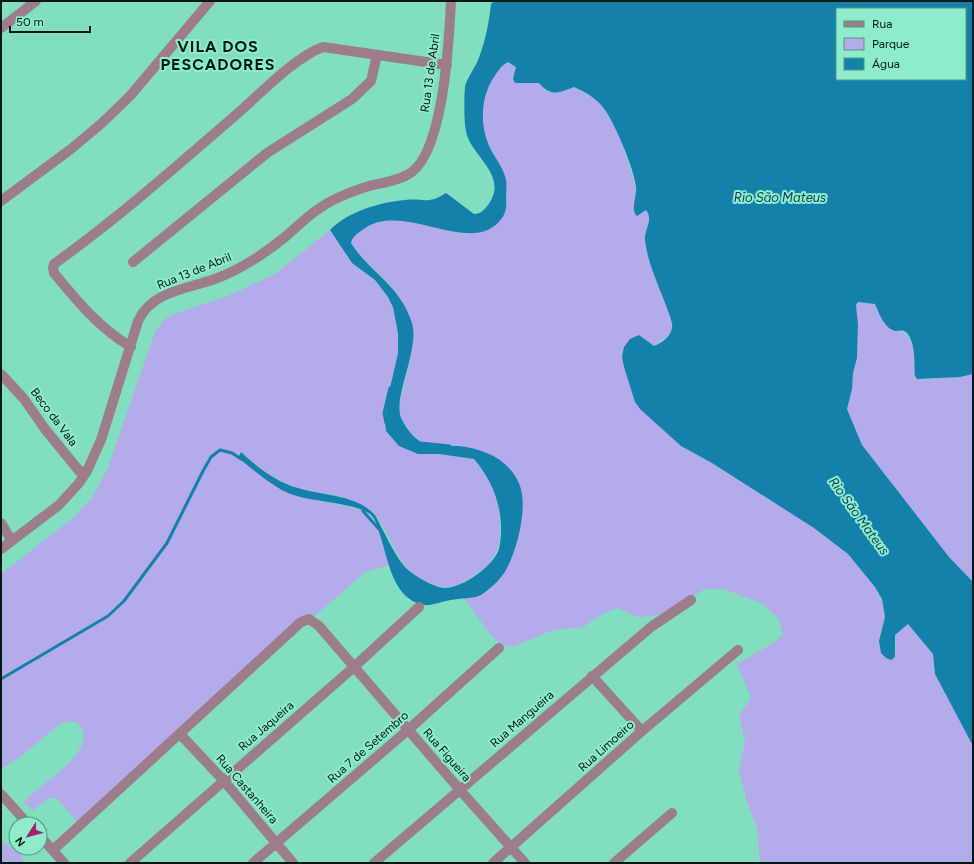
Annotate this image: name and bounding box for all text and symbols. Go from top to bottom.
scale bar [10,8,90,34]
legend [836,8,966,80]
text: 50 m [16,15,44,29]
text: Rua [872,17,892,31]
street label: Rua 13 de Abril [418,33,442,113]
district label: VILA DOS PESCADORES [160,37,276,74]
text: Parque [872,37,910,51]
text: Água [872,57,900,71]
water label: Rio São Mateus [734,190,826,205]
street label: Rua 13 de Abril [155,250,233,292]
street label: Beco da Vala [28,385,80,449]
water label: Rio São Mateus [826,474,892,558]
street label: Rua Mangueira [487,688,557,750]
street label: Rua Jaqueira [235,698,297,754]
street label: Rua 7 de Setembro [325,708,411,786]
street label: Rua Limoeiro [575,717,637,775]
street label: Rua Figueira [420,726,474,784]
street label: Rua Castanheira [213,752,281,826]
north arrow [8,816,48,856]
text: N [13,834,28,849]

